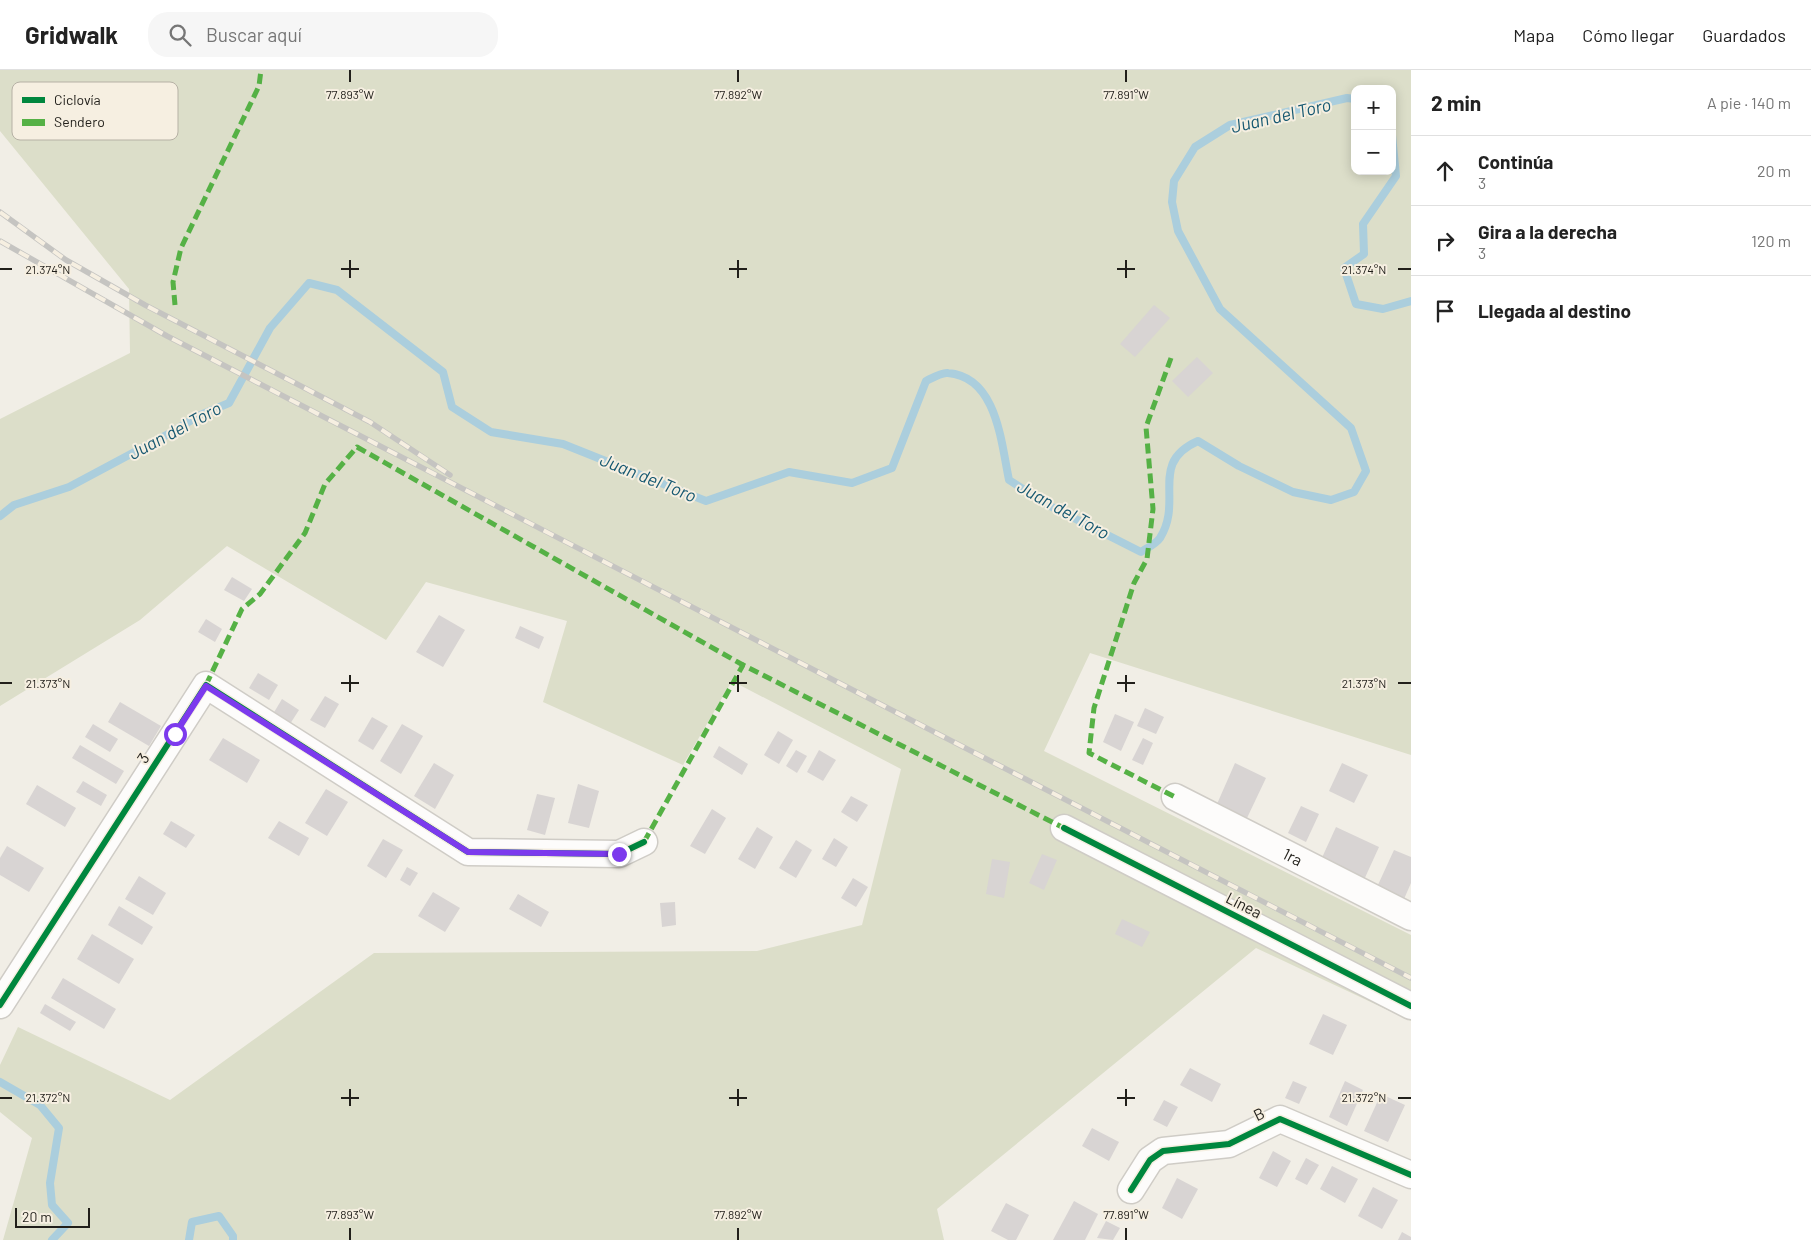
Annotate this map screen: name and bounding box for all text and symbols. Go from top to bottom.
search box [148,12,498,57]
text: Gridwalk [25,20,118,49]
icon: search [166,21,194,49]
text: Buscar aquí [206,23,302,46]
text: Mapa [1513,24,1554,46]
text: Cómo llegar [1582,24,1674,46]
text: Guardados [1702,24,1786,46]
legend [12,82,178,140]
map controls [1351,85,1396,175]
button: + [1351,85,1396,130]
text: 77.893°W [326,87,374,101]
text: 77.892°W [714,87,763,101]
text: 77.891°W [1103,87,1149,101]
text: 2 min [1431,90,1481,115]
text: Ciclovía [54,91,101,108]
water label: Juan del Toro [1229,93,1333,137]
text: A pie · 140 m [1707,93,1791,112]
text: Sendero [54,113,105,130]
button: − [1351,130,1396,175]
text: Continúa [1478,150,1553,173]
icon: ahead [1431,157,1459,185]
text: 20 m [1757,161,1791,180]
text: 3 [1478,173,1486,192]
text: Gira a la derecha [1478,220,1617,243]
icon: right [1431,227,1459,255]
text: 120 m [1751,231,1791,250]
text: 3 [1478,243,1486,262]
text: 21.374°N [26,262,70,276]
text: 21.374°N [1342,262,1386,276]
icon: arrive [1431,297,1459,325]
text: Llegada al destino [1478,299,1631,322]
water label: Juan del Toro [124,396,225,464]
water label: Juan del Toro [597,448,700,506]
water label: Juan del Toro [1013,475,1114,544]
text: 21.373°N [26,676,70,690]
text: 21.373°N [1342,676,1386,690]
route start [164,723,187,746]
street label: 3 [132,749,153,766]
route end [608,843,631,866]
street label: 1ra [1280,843,1306,869]
street label: Línea [1223,888,1265,922]
text: 21.372°N [26,1090,70,1104]
text: 21.372°N [1342,1090,1386,1104]
street label: B [1250,1103,1267,1124]
scale bar [15,1205,90,1228]
text: 77.893°W [326,1207,374,1221]
text: 77.892°W [714,1207,763,1221]
text: 77.891°W [1103,1207,1149,1221]
text: 20 m [22,1208,52,1225]

